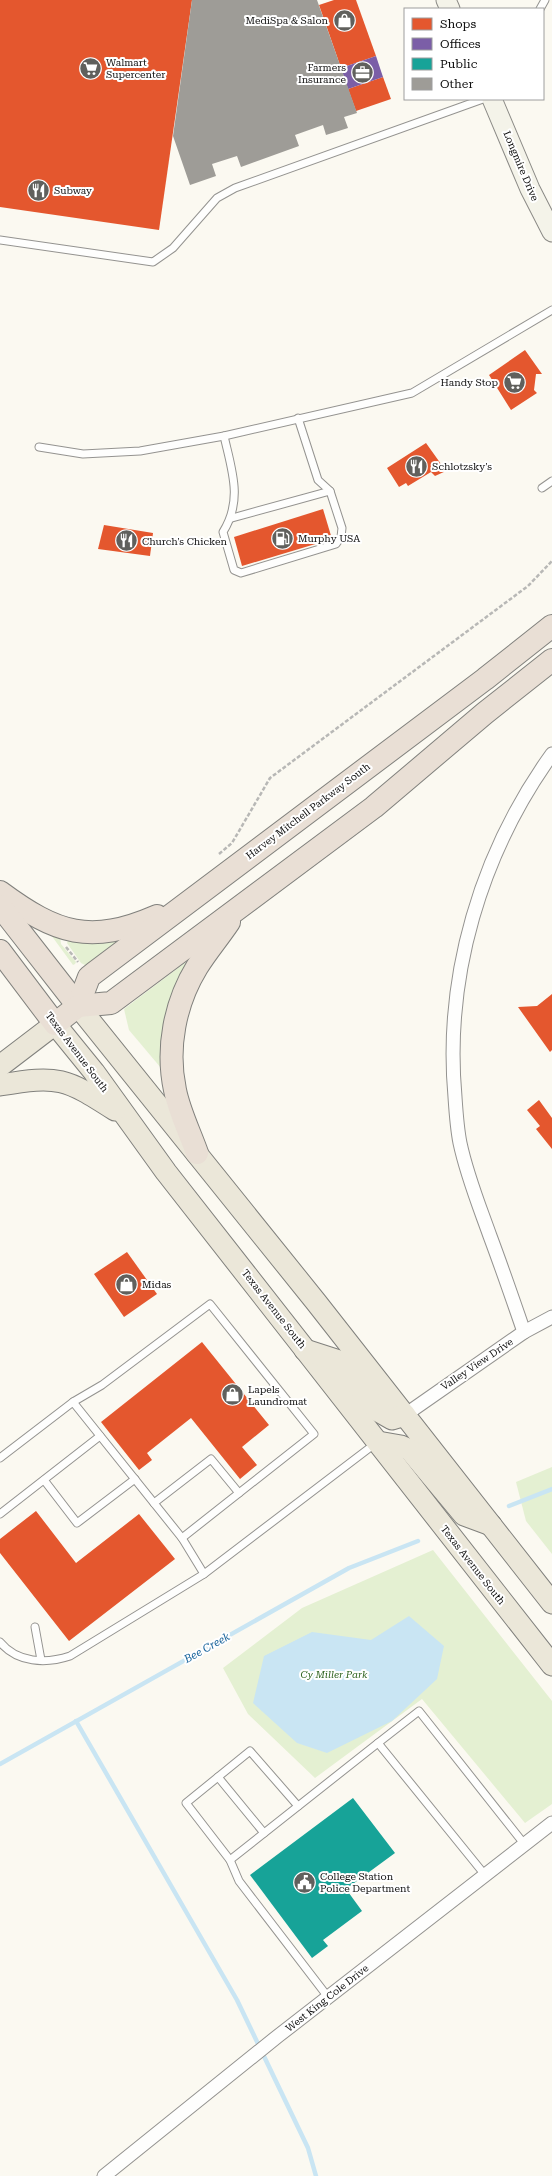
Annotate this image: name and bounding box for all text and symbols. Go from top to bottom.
shop icon: MediSpa & Salon [331,7,357,33]
legend [404,8,544,100]
place label: MediSpa & Salon [245,15,329,26]
text: Shops [440,17,476,31]
text: Offices [440,37,481,51]
supermarket icon: Walmart Supercenter [78,55,104,81]
place label: Walmart Supercenter [106,57,165,80]
text: Public [440,57,478,71]
office icon: Farmers Insurance [349,60,375,86]
place label: Farmers Insurance [298,62,347,85]
text: Other [440,77,473,91]
street label: Longmire Drive [501,129,541,203]
restaurant icon: Subway [26,177,52,203]
place label: Subway [54,185,92,196]
supermarket icon: Handy Stop [501,369,527,395]
place label: Handy Stop [441,377,498,388]
restaurant icon: Schlotzsky's [404,453,430,479]
place label: Schlotzsky's [432,461,492,472]
fuel station icon: Murphy USA [270,525,296,551]
restaurant icon: Church's Chicken [113,528,139,554]
place label: Murphy USA [298,533,360,544]
place label: Church's Chicken [142,536,228,547]
street label: Harvey Mitchell Parkway South [244,760,373,861]
street label: Texas Avenue South [43,1010,111,1095]
street label: Texas Avenue South [240,1267,309,1351]
shop icon: Midas [113,1271,139,1297]
place label: Midas [142,1279,172,1290]
street label: Valley View Drive [439,1336,515,1392]
shop icon: Lapels Laundromat [219,1382,245,1408]
place label: Lapels Laundromat [248,1384,307,1407]
street label: Texas Avenue South [439,1523,508,1607]
water label: Bee Creek [181,1630,232,1666]
park label: Cy Miller Park [301,1669,368,1680]
public building icon: College Station Police Department [292,1869,318,1895]
place label: College Station Police Department [320,1871,410,1894]
street label: West King Cole Drive [283,1962,371,2034]

